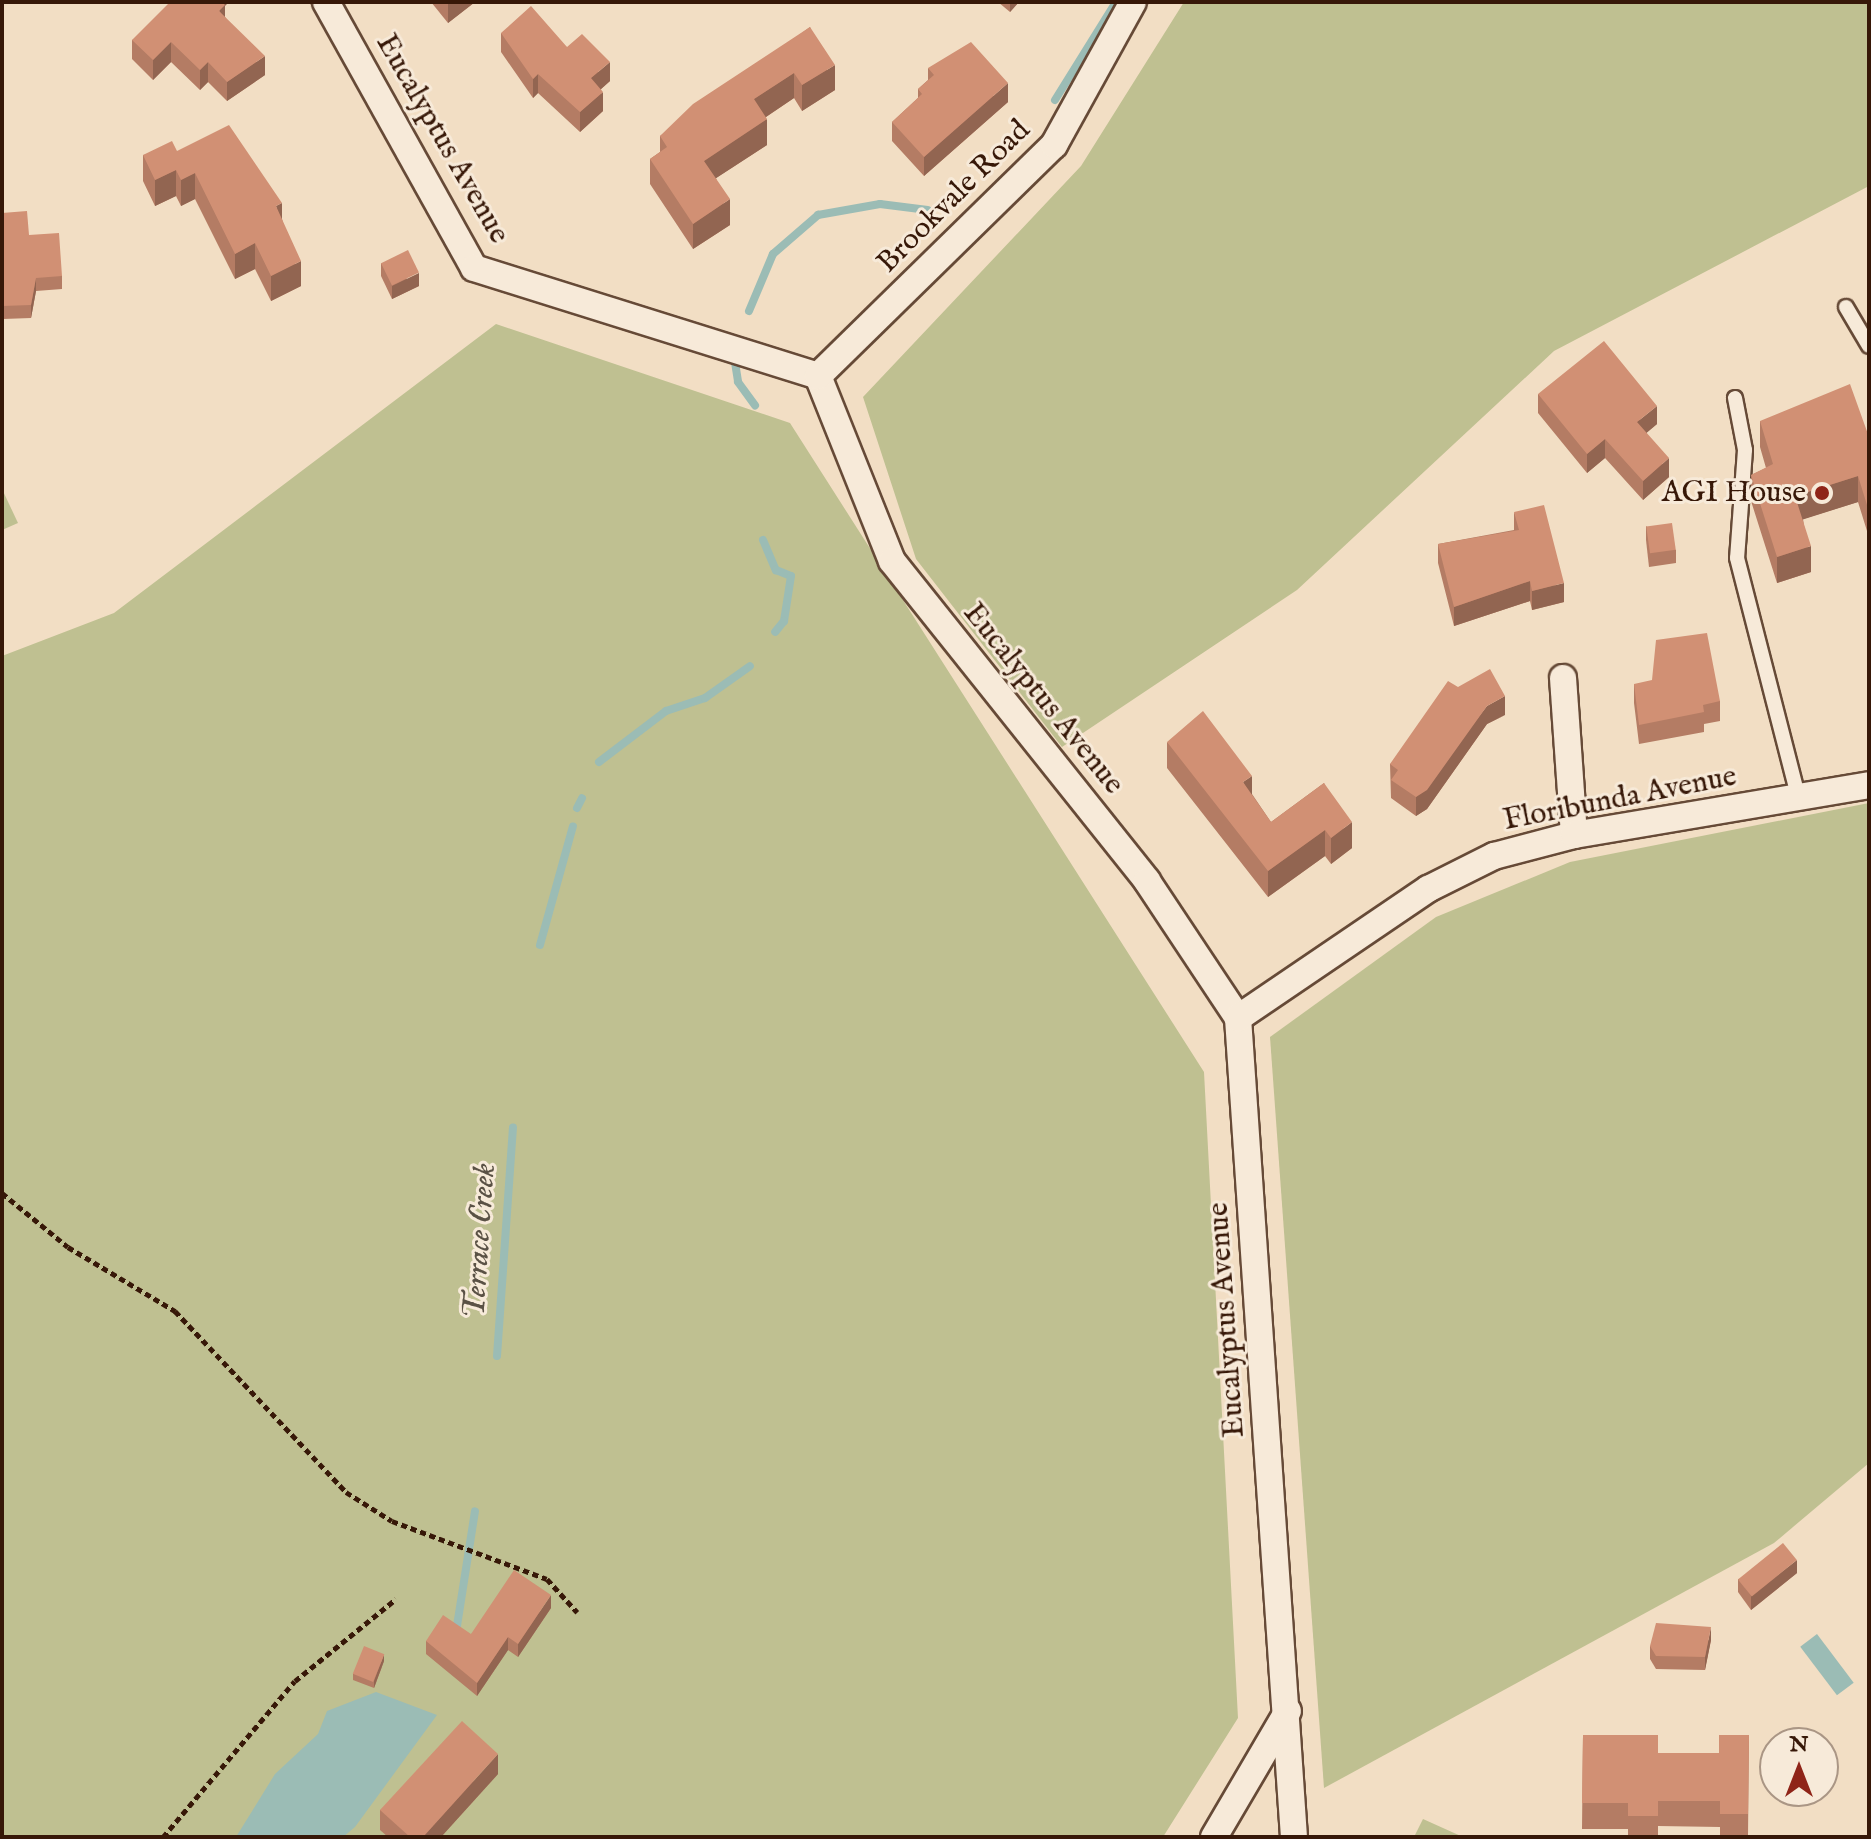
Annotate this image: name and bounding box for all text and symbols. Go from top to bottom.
street label: Eucalyptus Avenue [367,28,517,250]
street label: Brookvale Road [870,113,1038,281]
place label: AGI House [1662,475,1806,511]
marker: AGI House [1813,484,1831,502]
street label: Eucalyptus Avenue [955,596,1131,802]
street label: Floribunda Avenue [1500,759,1740,839]
water label: Terrace Creek [456,1162,506,1320]
street label: Eucalyptus Avenue [1201,1201,1253,1439]
north arrow [1759,1727,1839,1807]
text: N [1789,1731,1809,1759]

